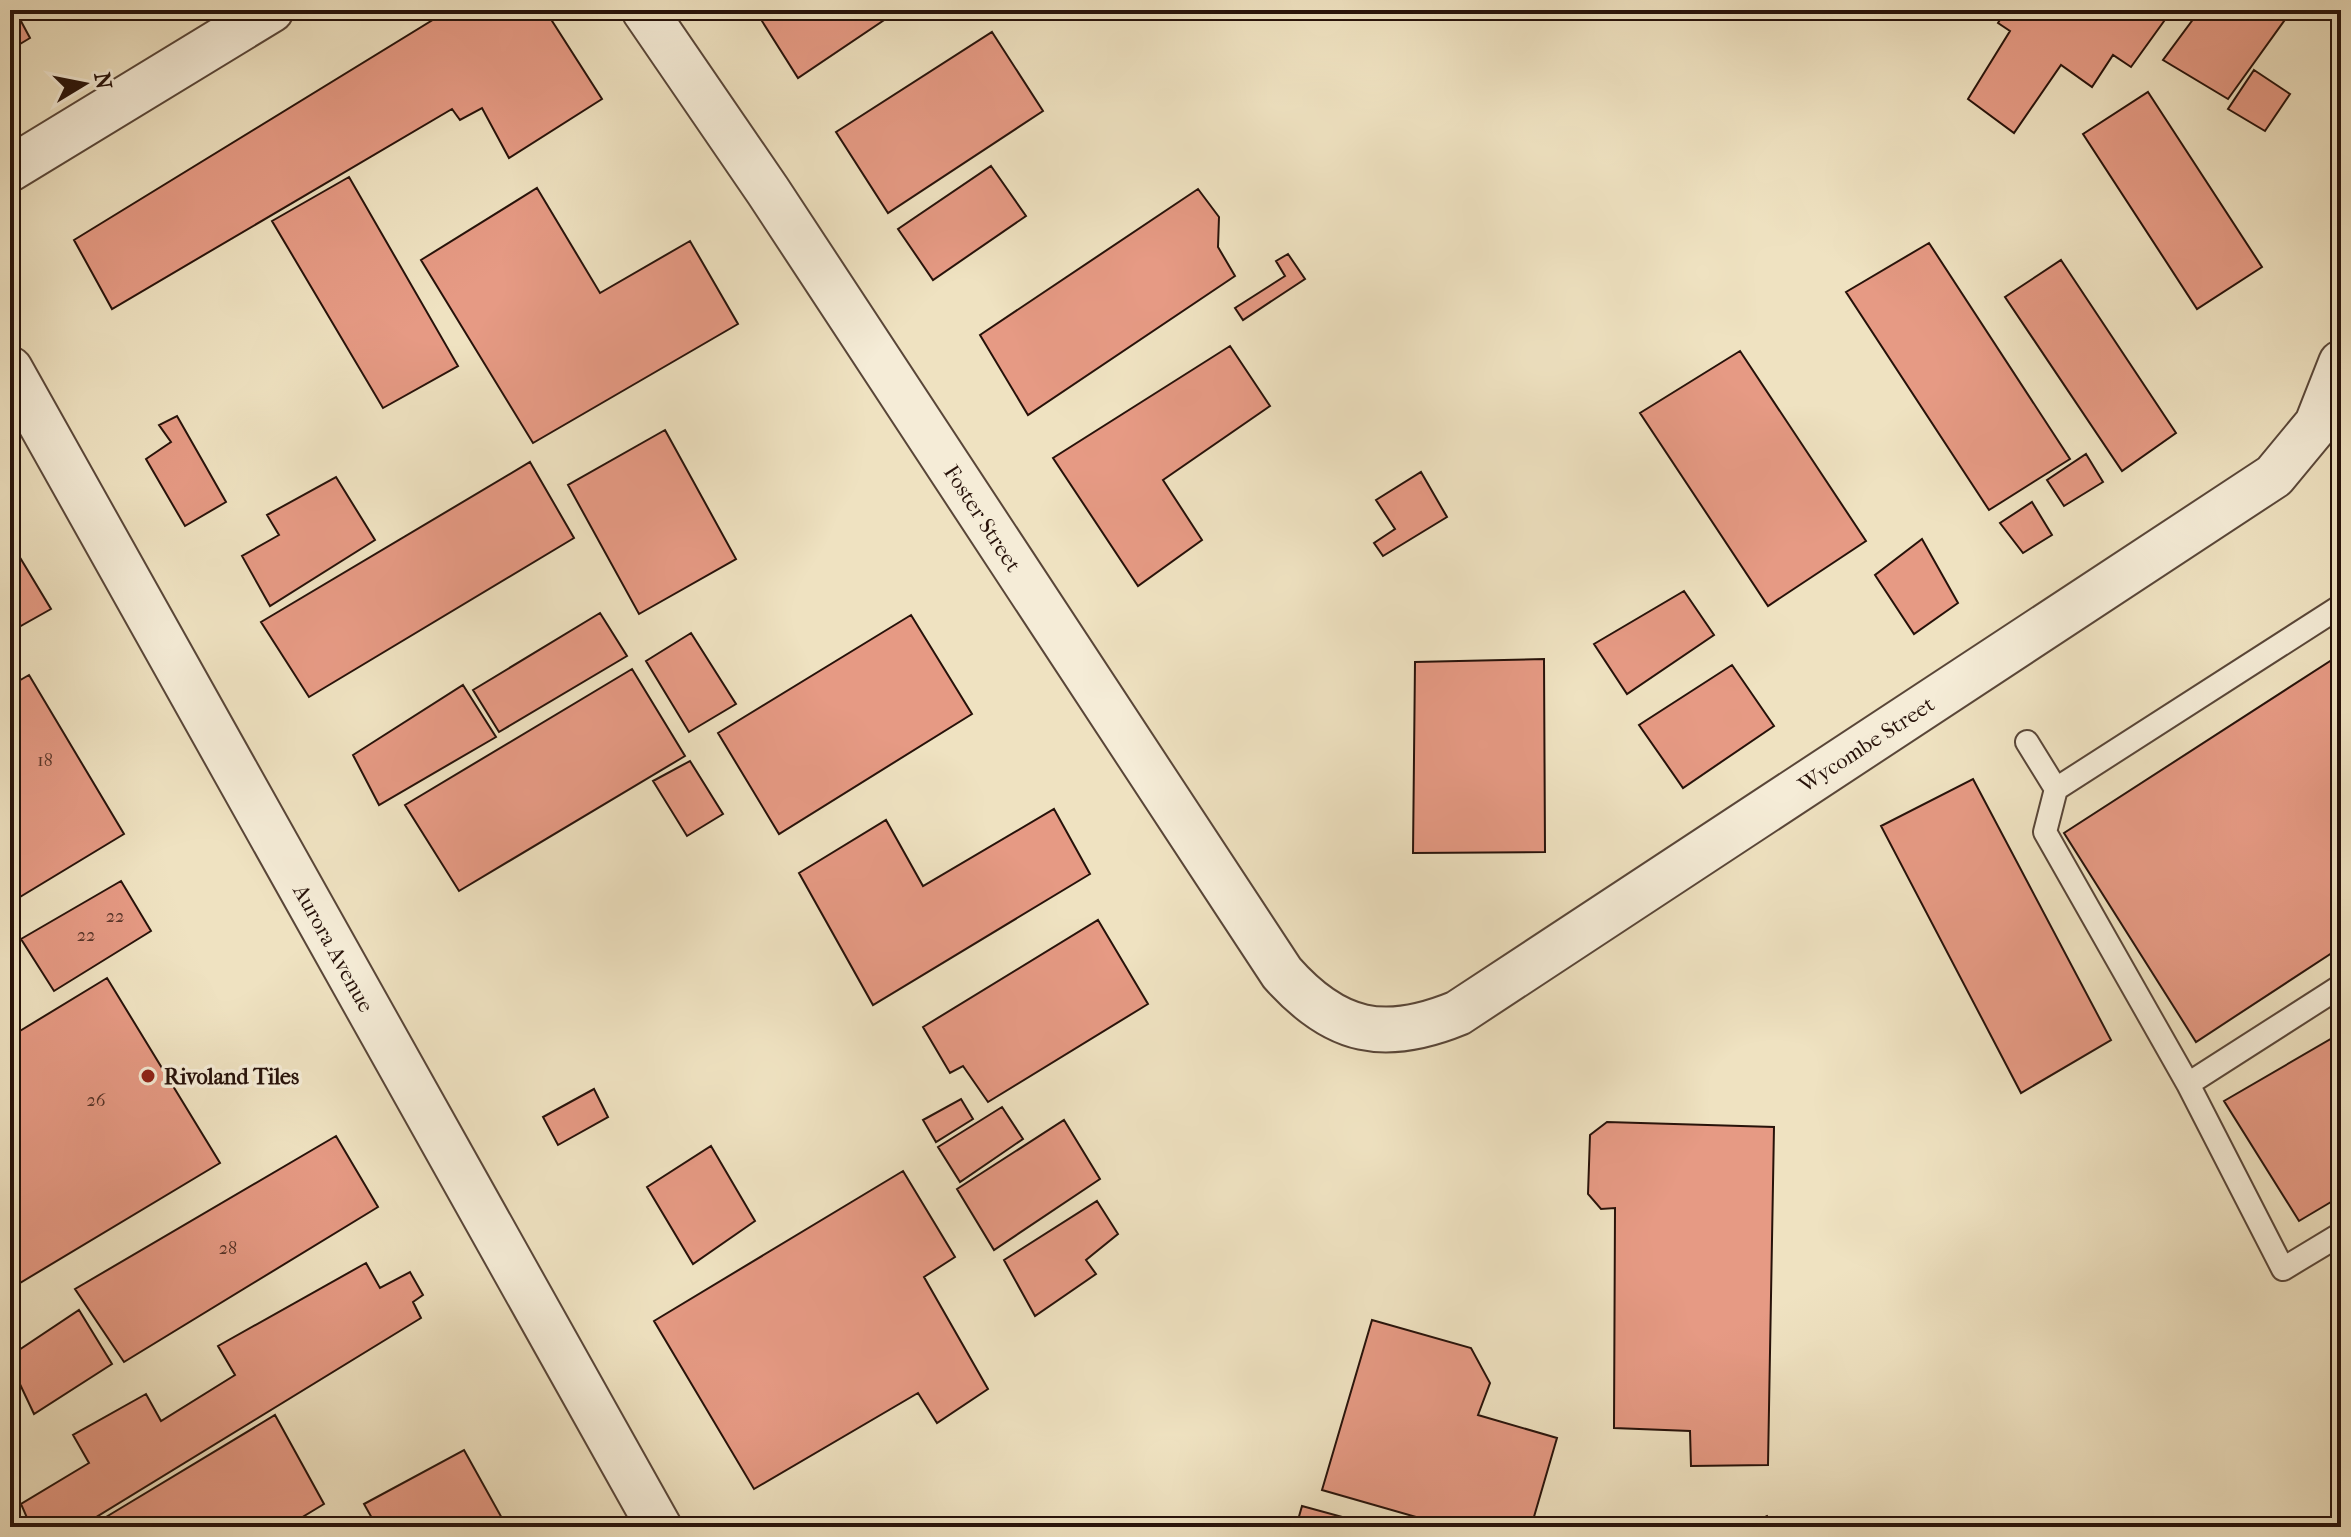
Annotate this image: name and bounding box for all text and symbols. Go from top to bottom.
north arrow [44,44,124,124]
text: N [88,70,117,91]
street label: Foster Street [938,460,1026,577]
street label: Wycombe Street [1793,691,1939,799]
house number: 18 [37,750,53,771]
street label: Aurora Avenue [287,879,379,1017]
house number: 22 [106,906,124,927]
house number: 22 [77,925,95,946]
place label: Rivoland Tiles [164,1064,299,1090]
marker: Rivoland Tiles [139,1067,157,1085]
house number: 26 [86,1090,106,1111]
house number: 28 [219,1238,237,1259]

